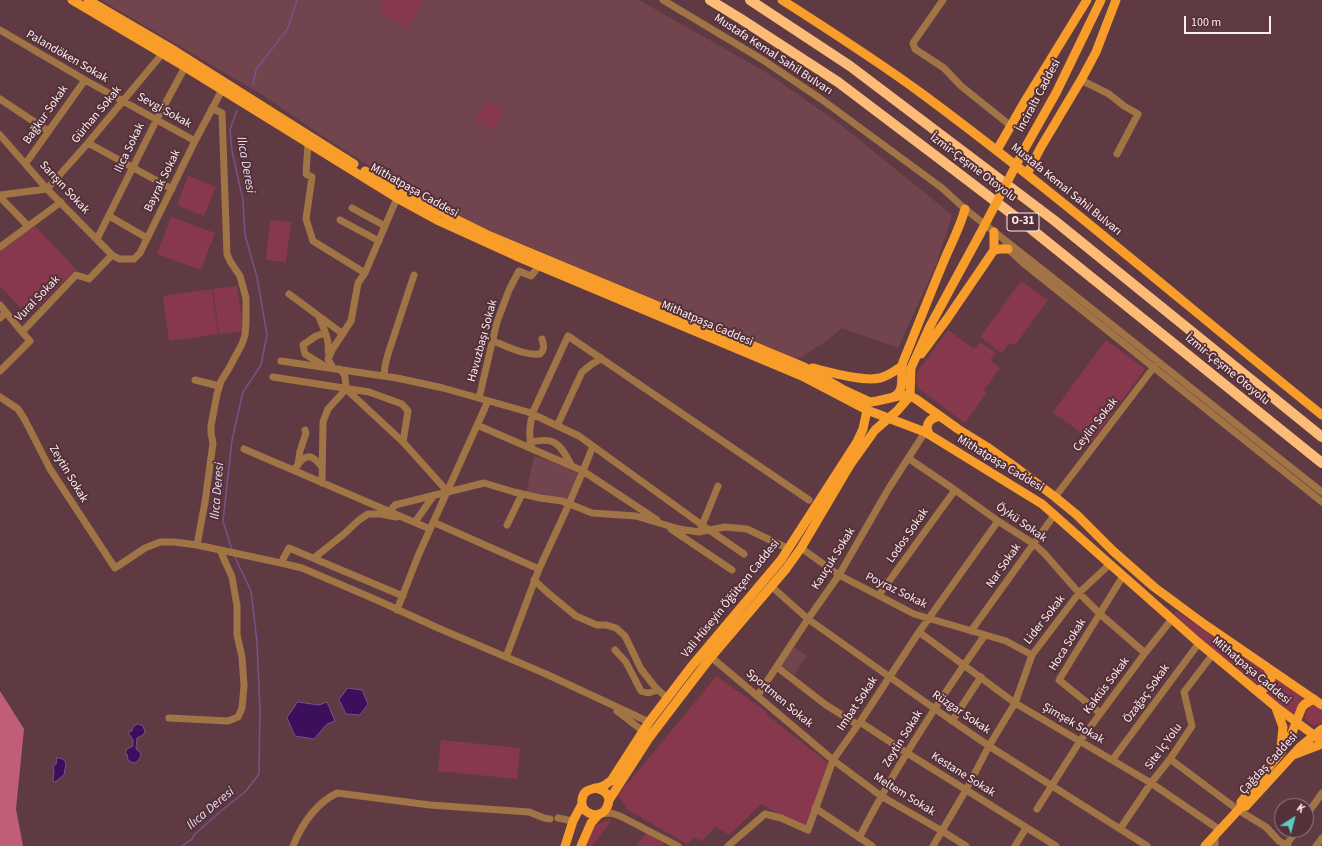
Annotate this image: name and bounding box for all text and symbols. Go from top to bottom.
scale bar [1186,8,1273,34]
street label: Mustafa Kemal Sahil Bulvarı [711,11,835,99]
text: 100 m [1191,14,1221,31]
street label: Palandöken Sokak [23,28,111,86]
street label: İnciraltı Caddesi [1014,57,1064,135]
street label: Bağkur Sokak [20,83,72,147]
street label: Gürhan Sokak [69,83,125,147]
street label: Sevgi Sokak [134,90,194,132]
street label: Ilıca Sokak [112,121,148,175]
street label: İzmir-Çeşme Otoyolu [927,131,1019,205]
water label: Ilıca Deresi [232,135,258,195]
street label: Mustafa Kemal Sahil Bulvarı [1008,141,1124,239]
street label: Bayrak Sokak [142,147,184,215]
street label: Sarışın Sokak [36,158,92,218]
street label: Mithatpaşa Caddesi [367,161,461,221]
road number: O-31 [1007,213,1039,231]
street label: Vural Sokak [13,273,63,325]
street label: Havuzbaşı Sokak [465,298,501,384]
street label: Mithatpaşa Caddesi [659,298,755,350]
street label: İzmir-Çeşme Otoyolu [1182,331,1272,409]
street label: Ceylin Sokak [1071,395,1121,455]
street label: Mithatpaşa Caddesi [954,432,1046,496]
street label: Zeytin Sokak [45,443,91,505]
water label: Ilıca Deresi [208,462,228,520]
street label: Öykü Sokak [993,500,1049,546]
street label: Lodos Sokak [884,506,932,566]
street label: Kauçuk Sokak [809,525,859,593]
street label: Vali Hüseyin Öğütçen Caddesi [679,537,783,661]
street label: Nar Sokak [983,541,1025,591]
street label: Poyraz Sokak [863,570,929,612]
street label: Lider Sokak [1021,592,1069,648]
street label: Hoca Sokak [1046,616,1090,674]
street label: Mithatpaşa Caddesi [1209,634,1293,708]
street label: Kaktüs Sokak [1081,655,1133,717]
street label: Özağaç Sokak [1121,662,1173,726]
street label: Sportmen Sokak [742,667,816,731]
street label: Imbat Sokak [835,674,881,734]
street label: Rüzgar Sokak [929,688,993,738]
street label: Şimşek Sokak [1039,700,1107,748]
street label: Zeytin Sokak [880,708,926,770]
street label: Site İç Yolu [1142,721,1186,773]
street label: Çağdaş Caddesi [1237,730,1301,798]
street label: Kestane Sokak [928,750,998,800]
street label: Meltem Sokak [870,770,938,820]
water label: Ilıca Deresi [184,785,238,833]
north arrow [1274,798,1314,838]
text: K [1294,801,1308,817]

